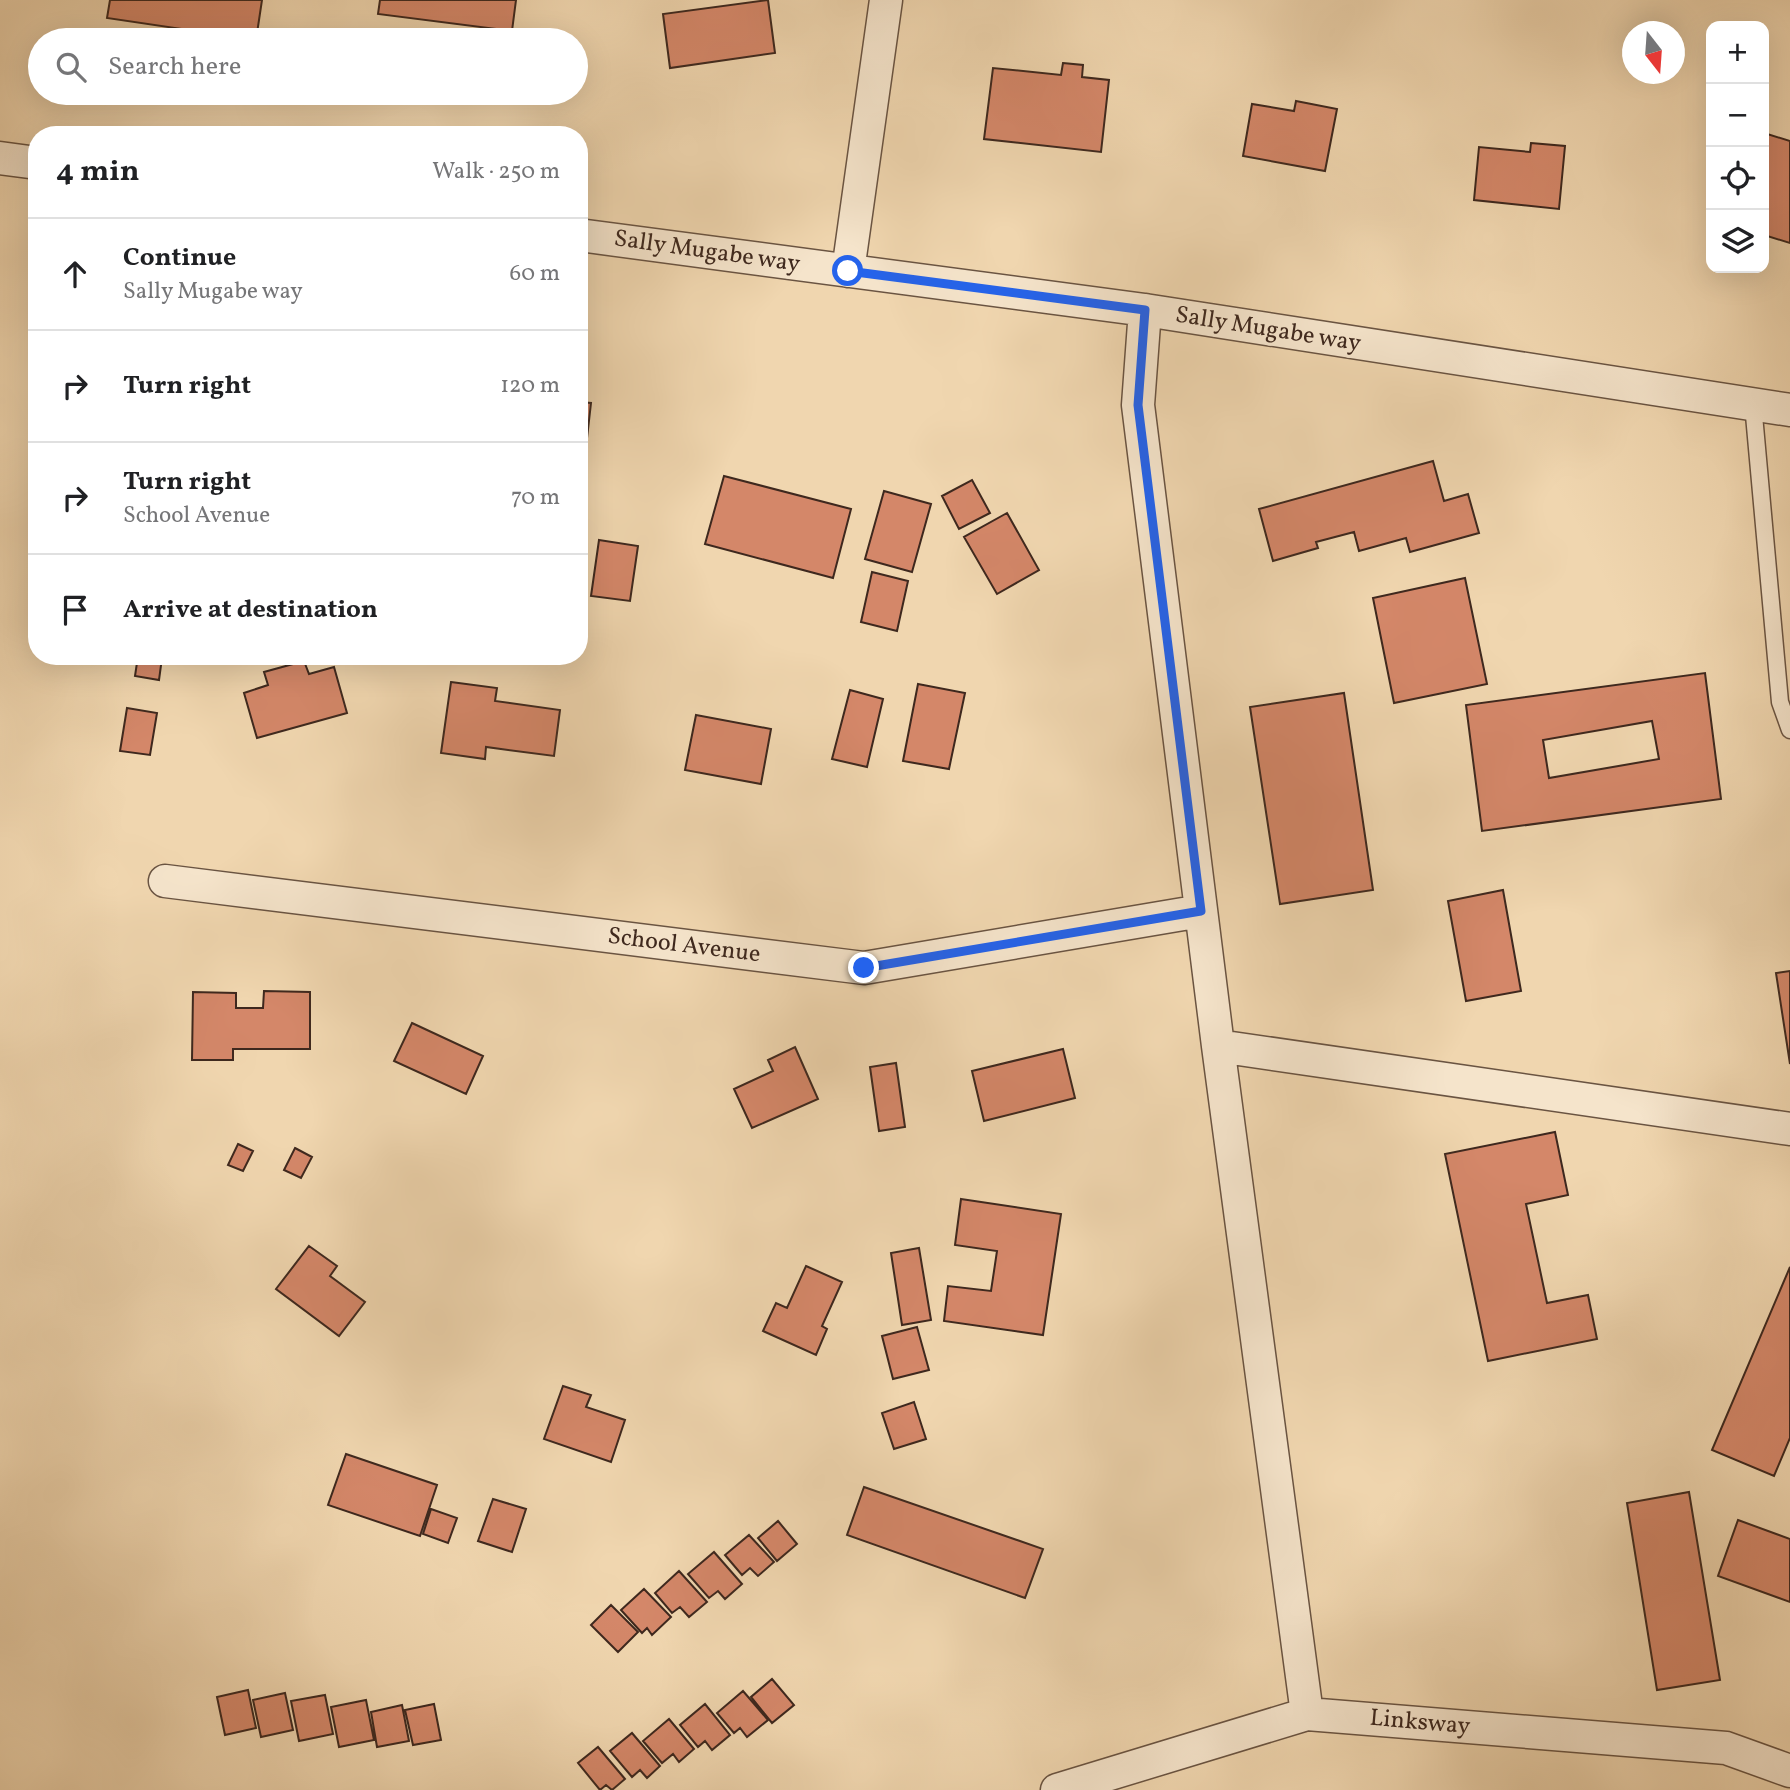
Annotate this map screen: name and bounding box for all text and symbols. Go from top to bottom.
north arrow [1622,21,1685,84]
map controls [1706,21,1769,273]
button: + [1706,21,1769,84]
search box [28,28,588,105]
icon: search [52,48,90,86]
text: Search here [108,49,241,85]
button: − [1706,84,1769,147]
button: locate [1706,147,1769,210]
text: 4 min [56,151,140,193]
text: Walk · 250 m [432,156,560,188]
button: layers [1706,210,1769,273]
street label: Sally Mugabe way [612,222,802,282]
text: Continue [123,240,236,276]
icon: ahead [56,255,94,293]
route start [832,255,863,286]
text: 60 m [510,258,560,290]
text: Sally Mugabe way [123,276,303,308]
street label: Sally Mugabe way [1173,299,1363,361]
icon: right [56,367,94,405]
text: Turn right [123,368,251,404]
text: 120 m [500,370,560,402]
text: Turn right [123,464,251,500]
icon: right [56,479,94,517]
text: 70 m [511,482,560,514]
text: School Avenue [123,500,270,532]
icon: arrive [56,591,94,629]
text: Arrive at destination [123,592,378,628]
street label: School Avenue [606,920,762,972]
route end [848,952,879,983]
street label: Linksway [1368,1702,1472,1744]

